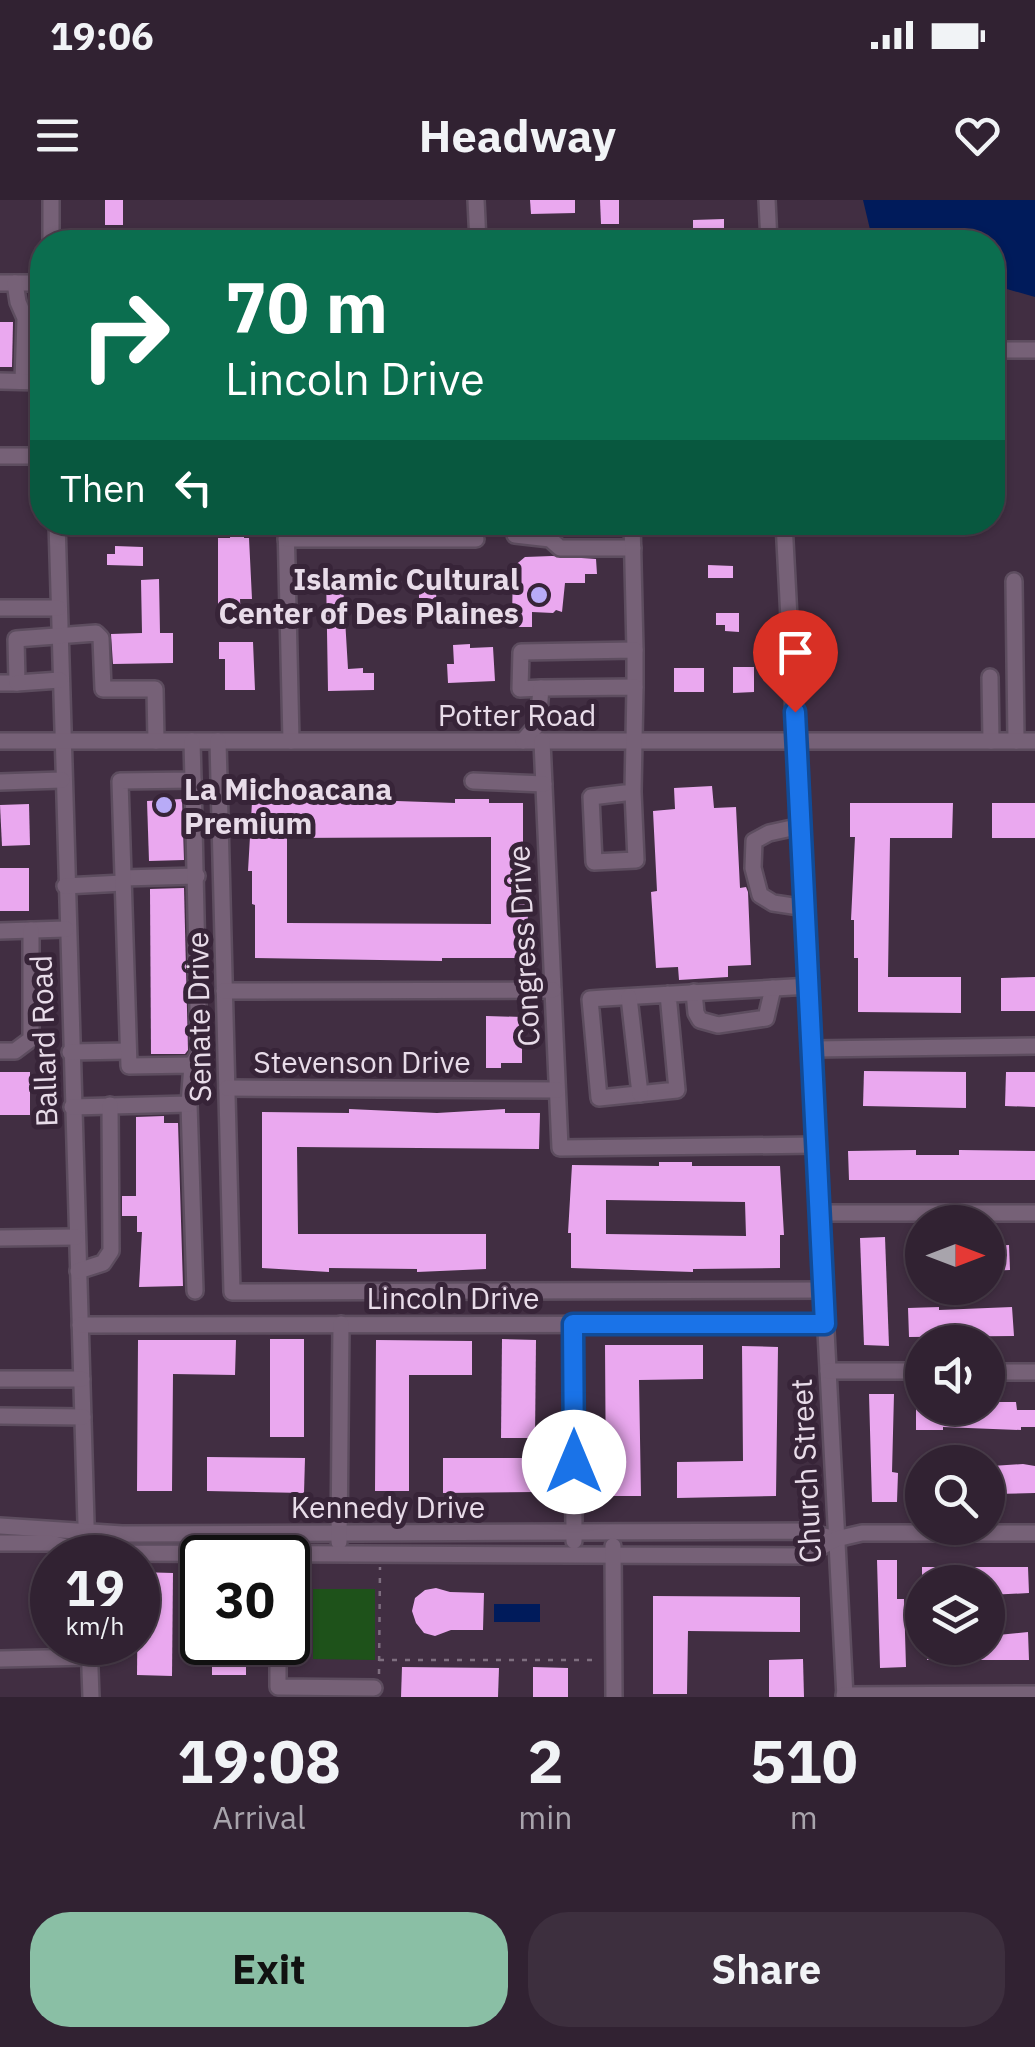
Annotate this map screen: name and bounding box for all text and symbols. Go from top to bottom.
text: 19:06 [50,11,154,60]
text: Headway [419,106,616,164]
icon: menu [30,108,85,163]
icon: heart [950,108,1005,163]
text: 70 m [225,261,388,352]
icon: right [60,270,190,400]
text: Lincoln Drive [225,349,485,407]
icon: left [166,460,221,515]
text: Then [60,463,146,512]
place label: Islamic Cultural Center of Des Plaines [218,559,519,632]
marker: Islamic Cultural Center of Des Plaines [528,584,550,606]
pin [753,610,838,713]
icon: arrive [768,625,823,680]
street label: Potter Road [438,695,596,734]
place label: La Michoacana Premium [184,769,392,842]
marker: La Michoacana Premium [153,794,175,816]
street label: Congress Drive [498,844,548,1048]
street label: Senate Drive [177,931,219,1103]
street label: Ballard Road [21,954,65,1128]
street label: Stevenson Drive [253,1042,471,1081]
north arrow [905,1205,1005,1305]
map controls [905,1205,1005,1665]
street label: Lincoln Drive [366,1278,540,1317]
button: sound [905,1325,1005,1425]
street label: Church Street [781,1378,829,1564]
position arrow [522,1410,626,1514]
button: search [905,1445,1005,1545]
street label: Kennedy Drive [291,1487,485,1526]
speed limit sign: 30 [180,1535,310,1665]
text: 19 [65,1555,125,1620]
button: layers [905,1565,1005,1665]
text: km/h [66,1609,124,1642]
text: 19:08 [177,1721,341,1800]
text: 2 [527,1721,563,1800]
text: 510 [750,1721,858,1800]
text: Arrival [213,1796,306,1838]
text: min [518,1796,572,1838]
text: m [790,1796,818,1838]
button: Exit [30,1912,508,2027]
button: Share [528,1912,1005,2027]

